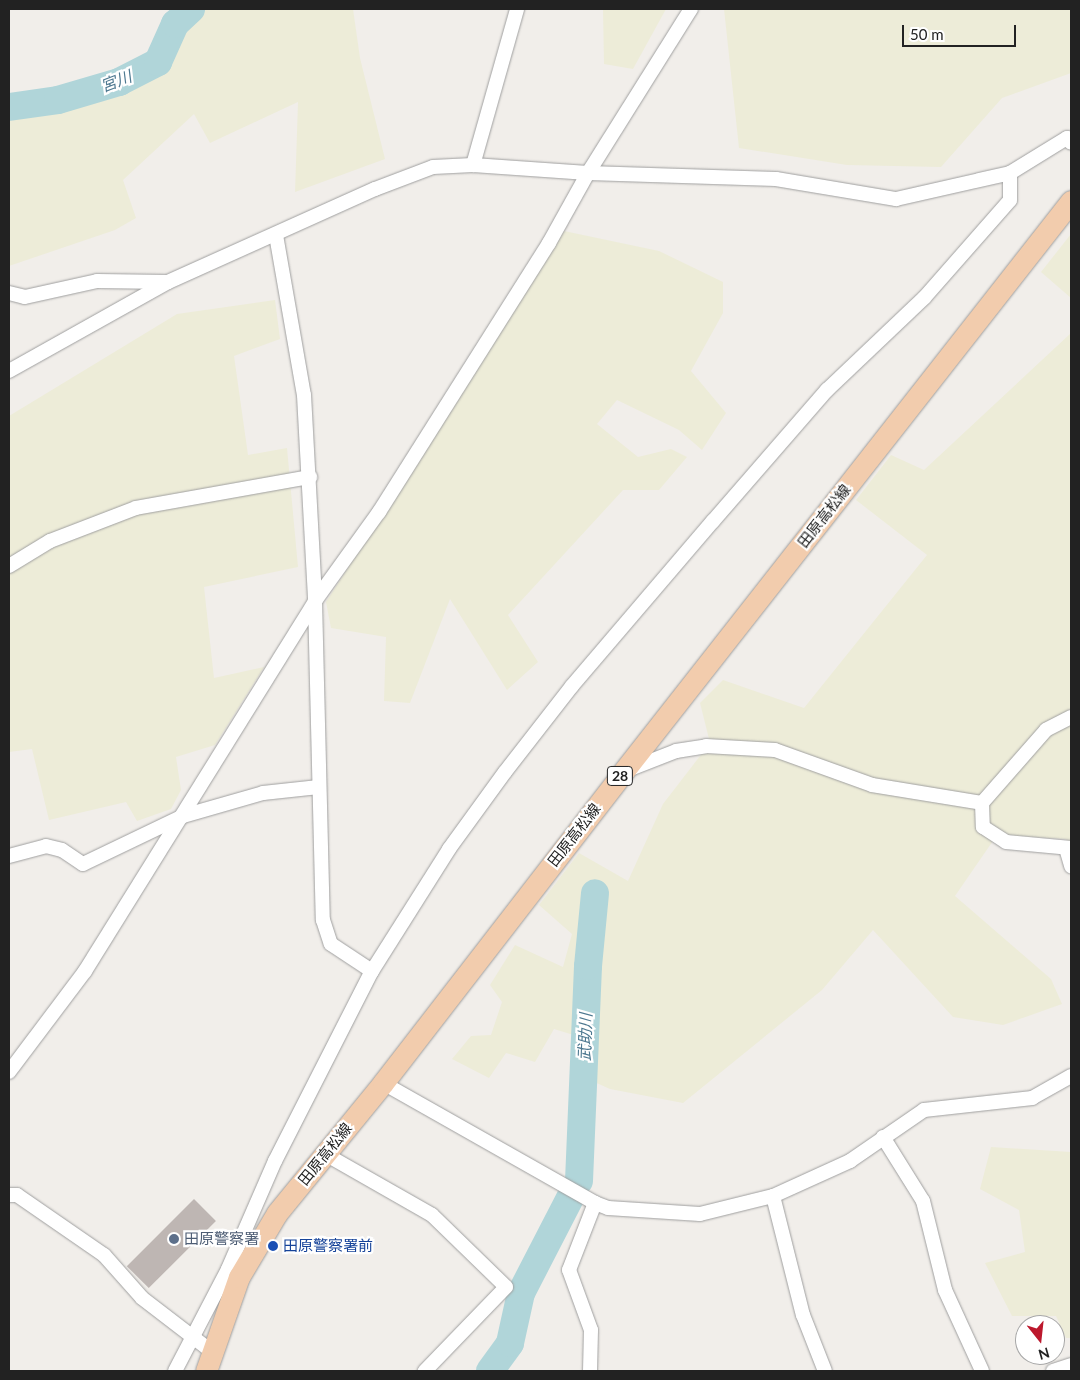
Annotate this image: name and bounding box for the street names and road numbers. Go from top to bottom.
street label: 田原高松線 [794,481,854,551]
road number: 28 [606,764,634,788]
street label: 田原高松線 [544,800,604,870]
street label: 田原高松線 [294,1119,356,1189]

